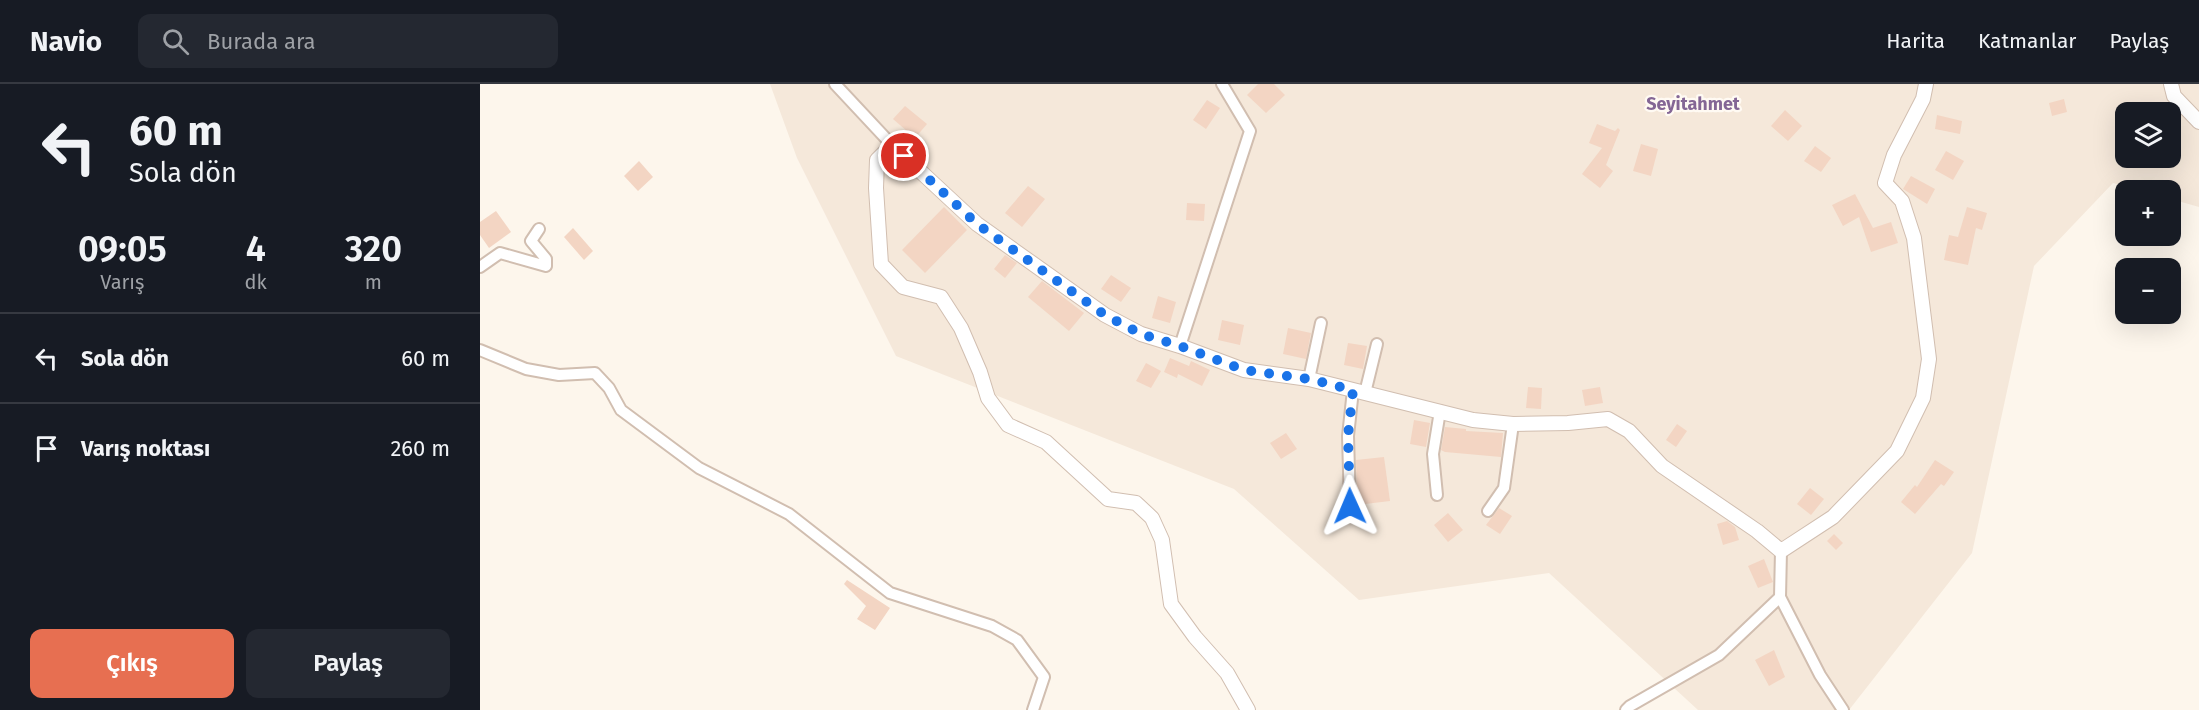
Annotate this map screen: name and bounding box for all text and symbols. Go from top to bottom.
search box [138,14,558,68]
text: Navio [30,25,102,58]
icon: search [159,25,192,58]
text: Burada ara [207,28,316,55]
text: Harita [1886,28,1945,54]
text: Katmanlar [1978,28,2076,54]
text: Paylaş [2109,28,2169,54]
district label: Seyitahmet [1646,93,1741,115]
map controls [2115,102,2181,324]
button: layers [2115,102,2181,168]
text: 60 m [129,106,223,156]
icon: left [30,108,108,186]
pin [878,130,929,181]
icon: arrive [887,139,920,172]
text: Sola dön [129,157,237,189]
button: + [2115,180,2181,246]
text: 09:05 [78,227,167,271]
text: 4 [246,227,266,271]
text: 320 [345,227,402,271]
button: − [2115,258,2181,324]
text: Varış [100,270,144,294]
text: dk [245,270,267,294]
text: m [365,270,382,294]
icon: left [30,342,63,375]
text: Sola dön [81,345,169,372]
text: 60 m [401,345,450,372]
icon: arrive [30,432,63,465]
text: Varış noktası [81,435,210,462]
text: 260 m [390,435,450,462]
position arrow [1318,474,1382,538]
button: Çıkış [30,629,234,698]
button: Paylaş [246,629,450,698]

